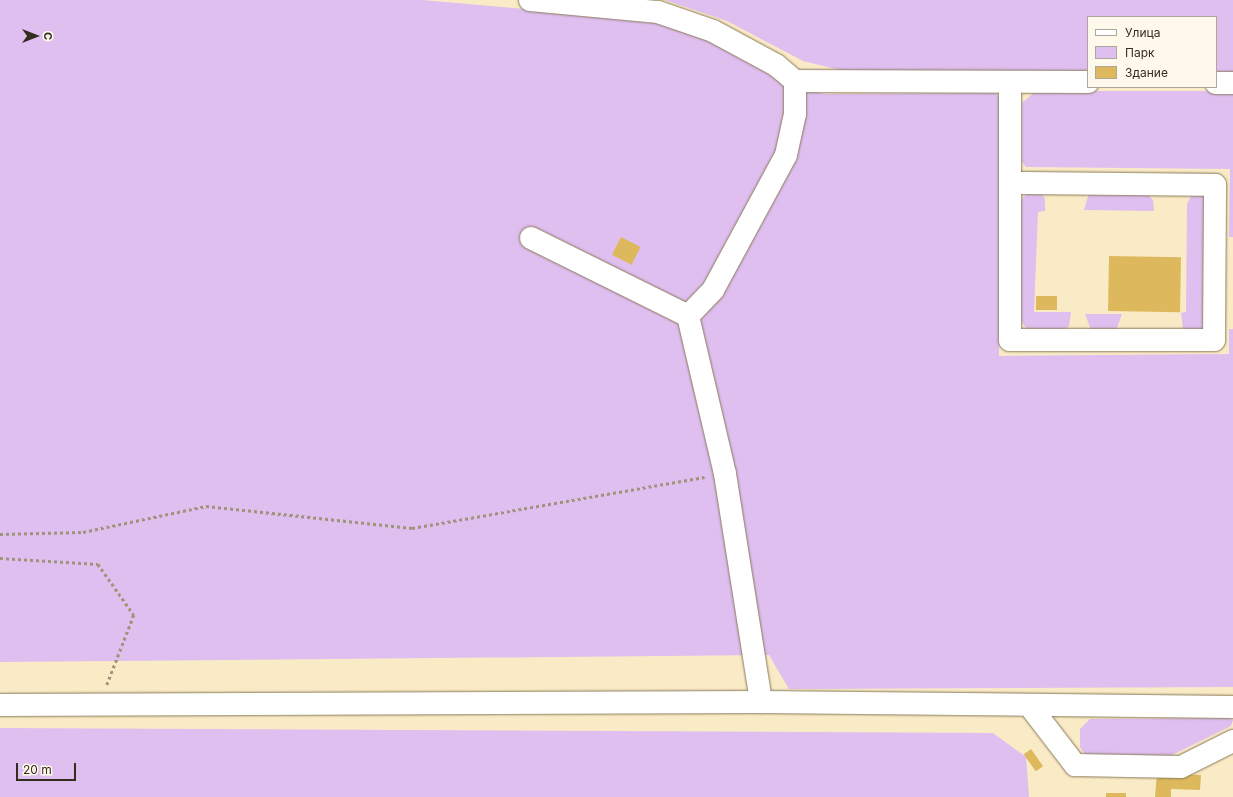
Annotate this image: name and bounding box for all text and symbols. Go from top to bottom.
north arrow [16,16,56,56]
legend [1087,16,1217,88]
text: Улица [1125,25,1160,40]
text: С [41,32,55,40]
text: Парк [1125,45,1155,60]
text: Здание [1125,65,1168,80]
scale bar [18,755,78,781]
text: 20 m [23,762,52,777]

